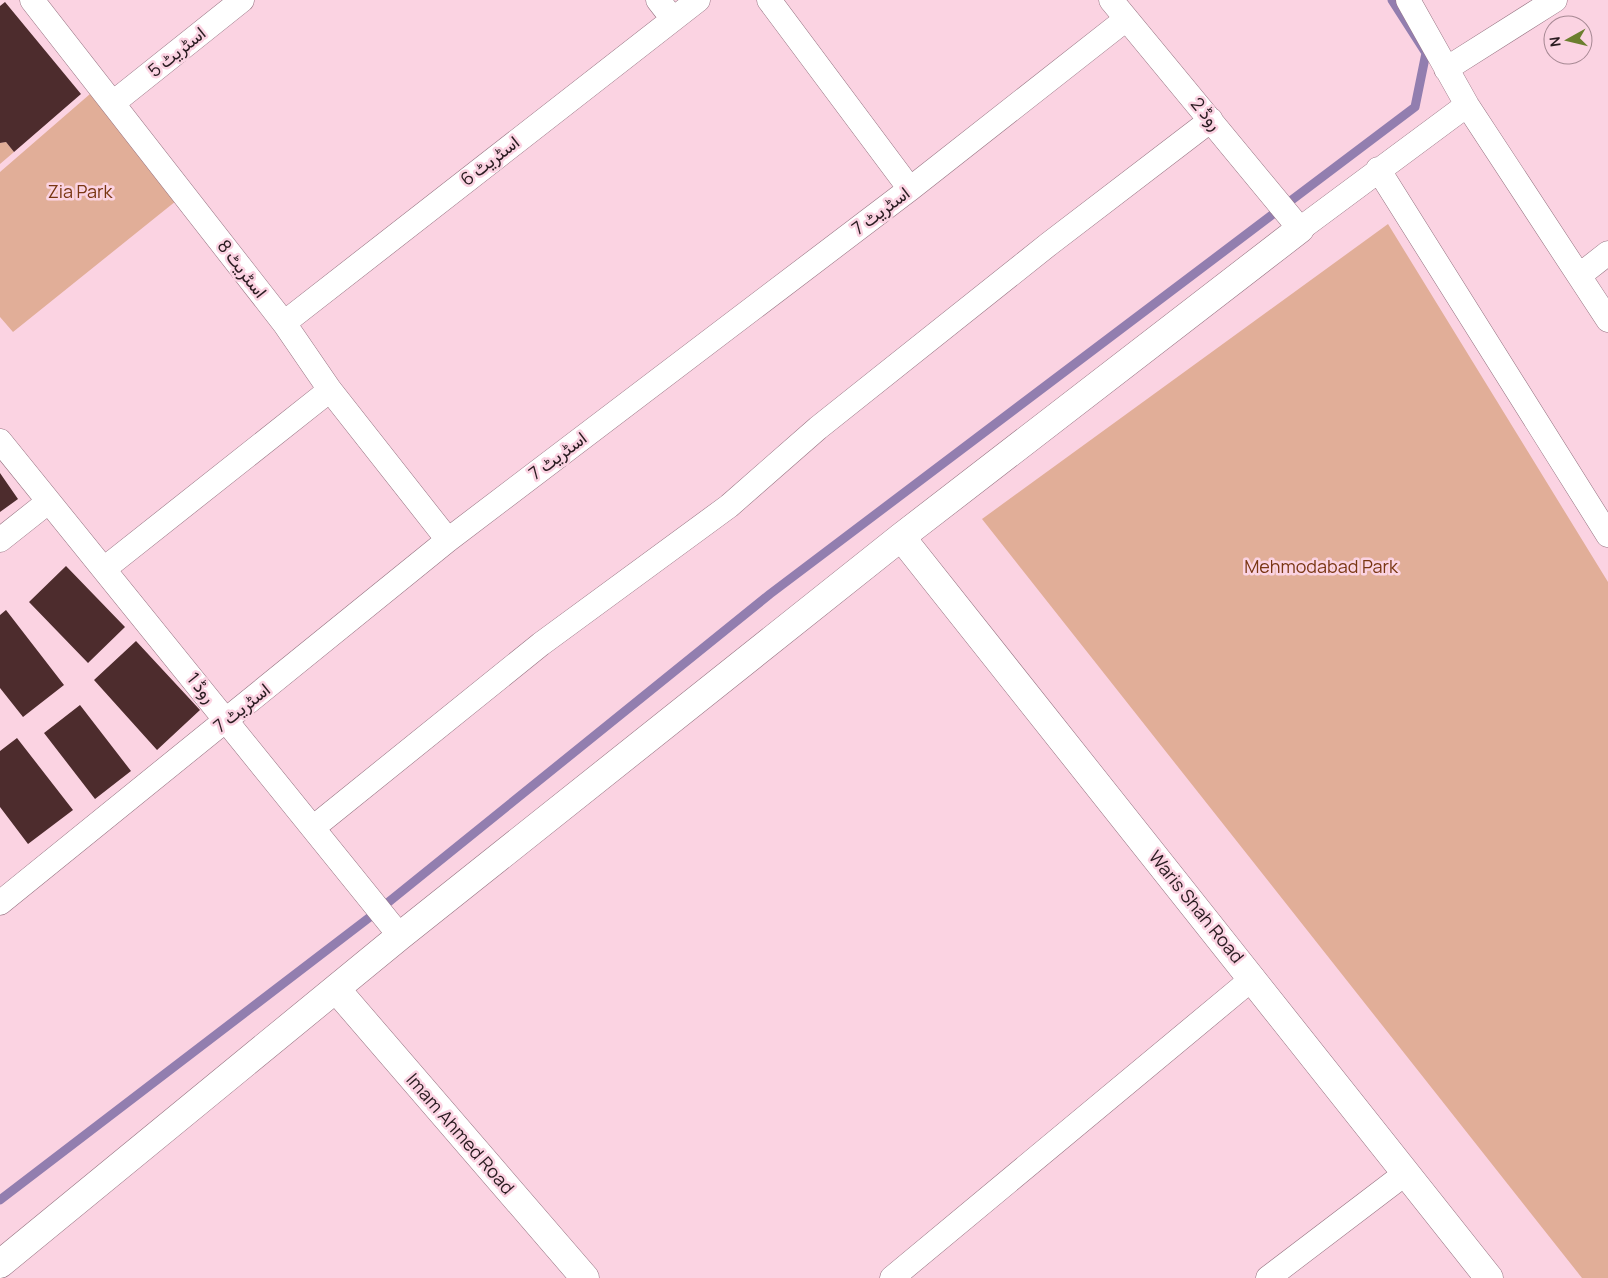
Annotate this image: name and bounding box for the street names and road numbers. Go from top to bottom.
street label: اسٹریٹ 5 [142,21,210,82]
street label: روڈ 2 [1186,92,1228,135]
street label: اسٹریٹ 6 [455,130,524,191]
street label: اسٹریٹ 7 [847,181,914,240]
street label: اسٹریٹ 8 [212,234,273,302]
street label: اسٹریٹ 7 [524,426,591,485]
street label: روڈ 1 [182,667,222,708]
street label: اسٹریٹ 7 [208,677,275,737]
street label: Waris Shah Road [1144,845,1250,968]
street label: Imam Ahmed Road [401,1068,520,1199]

